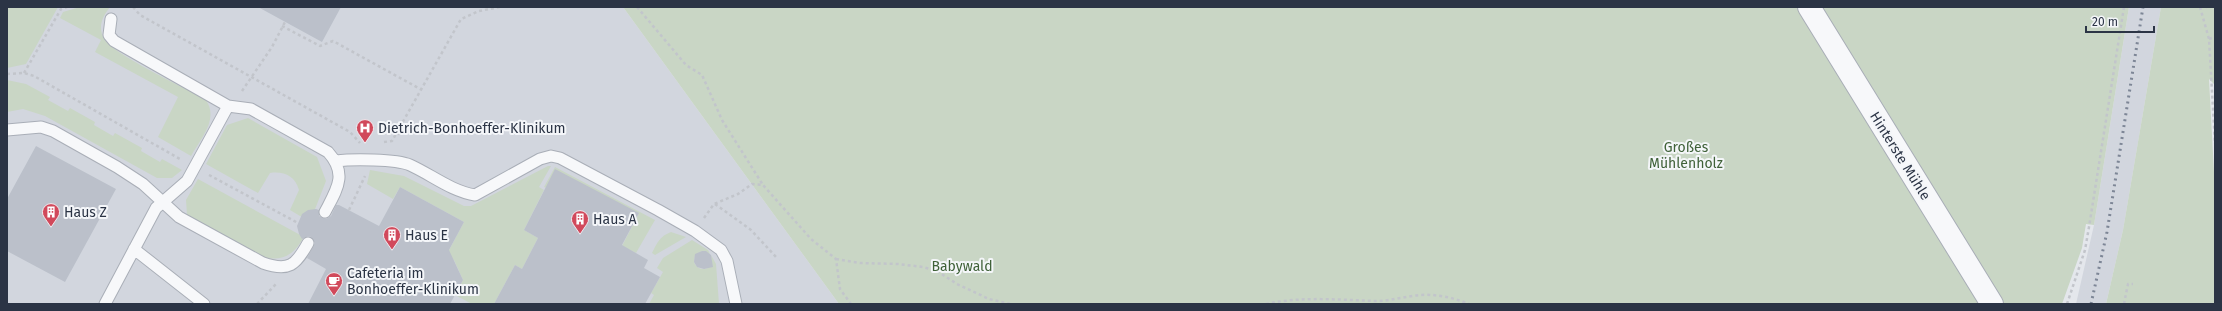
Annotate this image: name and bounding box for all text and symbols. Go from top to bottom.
scale bar [2086,8,2154,34]
text: 20 m [2092,15,2118,29]
street label: Hinterste Mühle [1866,109,1934,203]
hospital icon: Dietrich-Bonhoeffer-Klinikum [355,118,375,143]
place label: Dietrich-Bonhoeffer-Klinikum [378,120,566,137]
park label: Großes Mühlenholz [1649,139,1723,172]
building icon: Haus Z [41,202,61,227]
place label: Haus Z [64,204,107,221]
building icon: Haus A [570,209,590,234]
place label: Haus A [593,211,637,228]
building icon: Haus E [382,225,402,250]
place label: Haus E [405,227,448,244]
park label: Babywald [931,258,993,275]
place label: Cafeteria im Bonhoeffer-Klinikum [347,265,479,298]
cafe icon: Cafeteria im Bonhoeffer-Klinikum [324,271,344,296]

